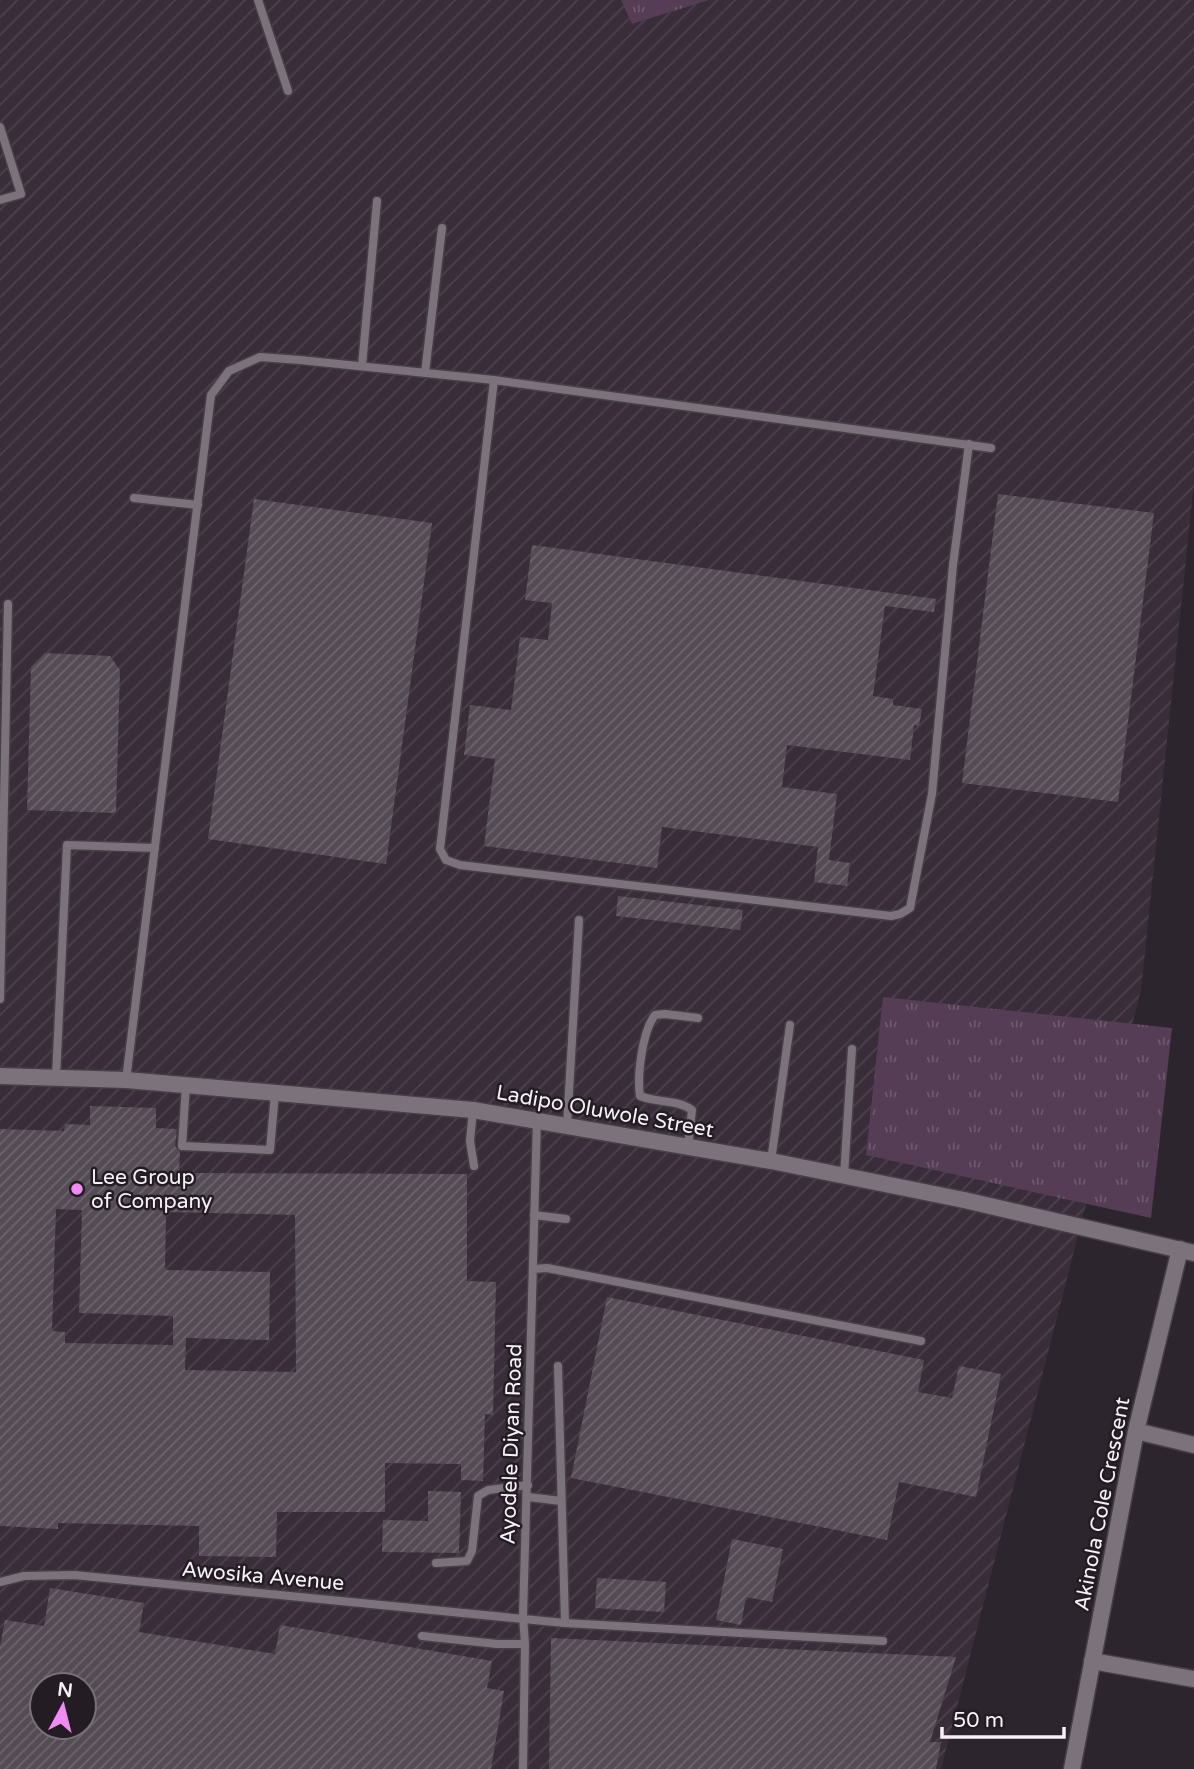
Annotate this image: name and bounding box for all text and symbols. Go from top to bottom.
street label: Ladipo Oluwole Street [494,1080,716,1143]
place label: Lee Group of Company [91,1165,212,1214]
marker: Lee Group of Company [69,1181,85,1197]
street label: Ayodele Diyan Road [495,1343,528,1545]
street label: Akinola Cole Crescent [1069,1395,1136,1613]
street label: Awosika Avenue [181,1557,345,1596]
north arrow [28,1671,98,1741]
text: N [56,1678,74,1702]
scale bar [942,1696,1064,1740]
text: 50 m [953,1708,1004,1733]

